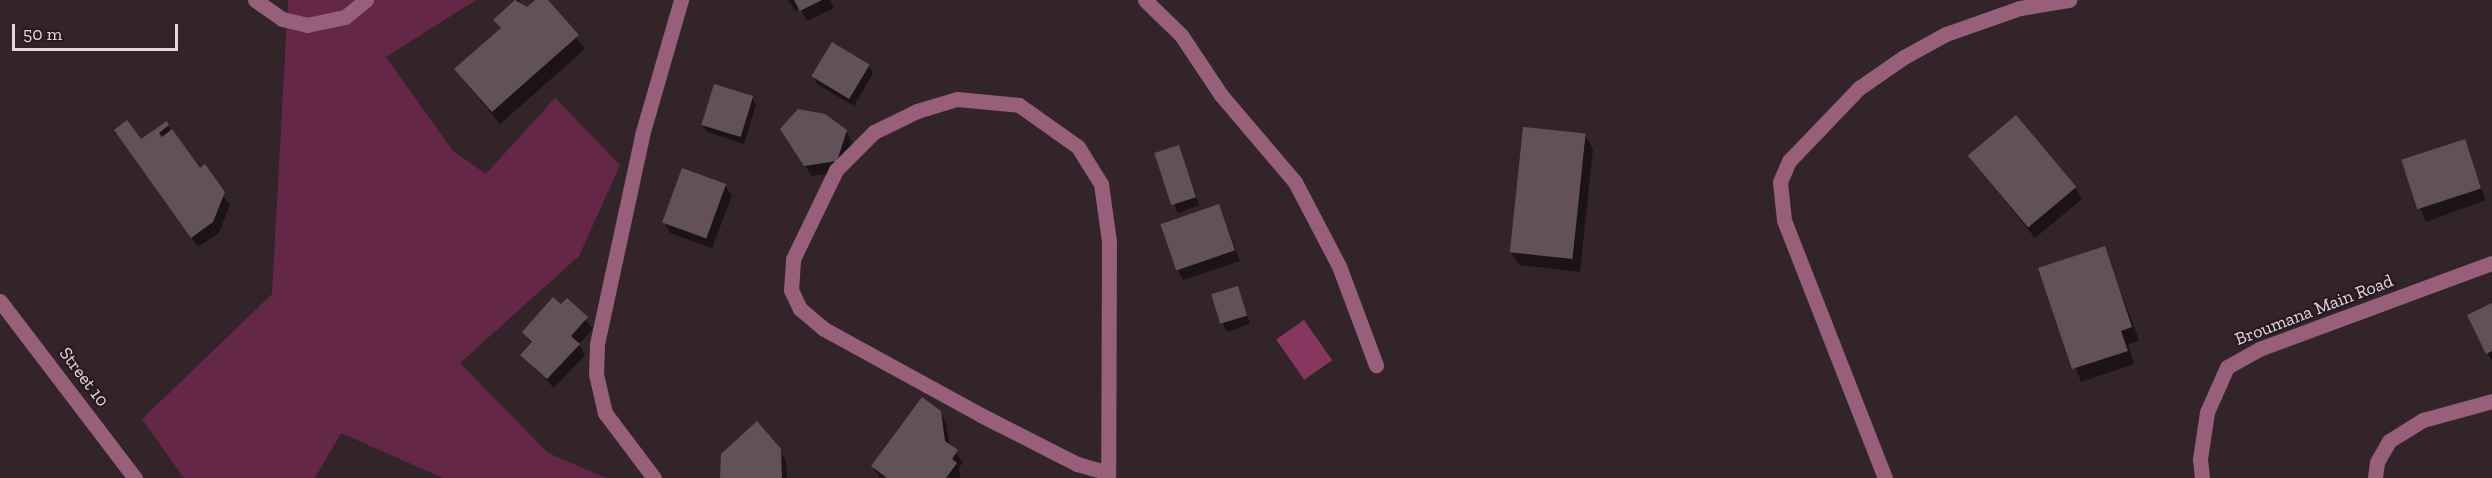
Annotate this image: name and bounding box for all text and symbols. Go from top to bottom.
scale bar [15,12,182,50]
text: 50 m [23,23,62,45]
street label: Broumana Main Road [2232,270,2396,350]
street label: Street 10 [55,343,113,411]

